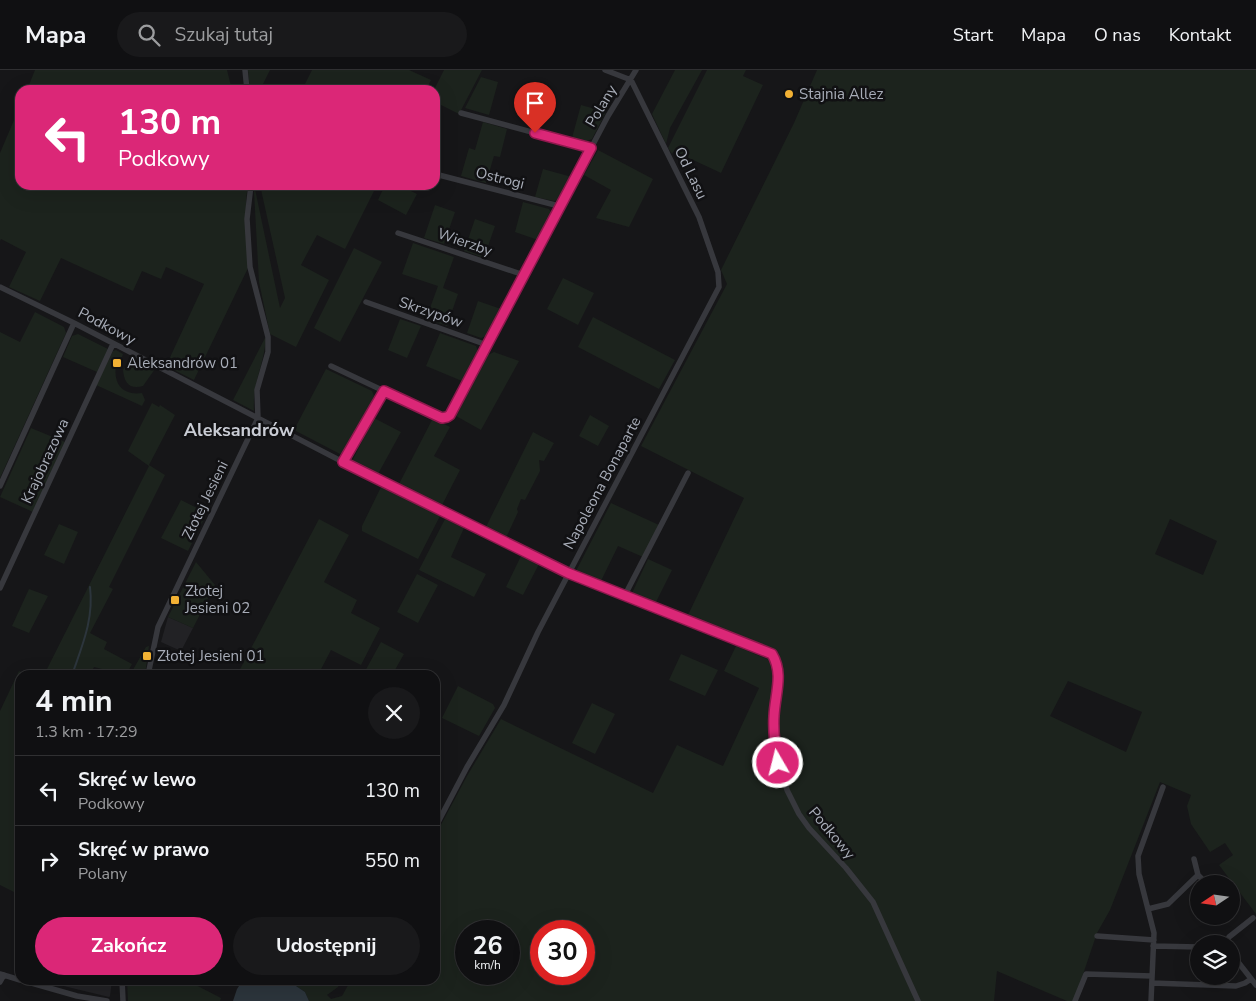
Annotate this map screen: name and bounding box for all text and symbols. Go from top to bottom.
search box [117,12,467,57]
text: Mapa [25,19,87,51]
icon: search [135,21,163,49]
text: Szukaj tutaj [175,22,273,48]
text: Start [953,23,993,47]
text: Mapa [1021,23,1066,47]
text: O nas [1094,23,1141,47]
text: Kontakt [1169,23,1231,47]
street label: Polany [581,81,622,131]
pin [514,82,556,133]
place label: Stajnia Allez [799,84,883,104]
marker: Stajnia Allez [783,88,795,100]
icon: arrive [521,89,549,117]
text: 130 m [118,99,221,146]
icon: left [35,105,100,170]
text: Podkowy [118,144,210,174]
street label: Od Lasu [670,144,712,202]
street label: Ostrogi [473,162,527,194]
street label: Wierzby [435,223,495,261]
street label: Skrzypów [396,292,466,332]
street label: Podkowy [75,303,139,350]
place label: Aleksandrów 01 [127,353,238,373]
marker: Aleksandrów 01 [111,357,123,369]
street label: Napoleona Bonaparte [558,413,646,553]
street label: Krajobrazowa [17,415,73,507]
district label: Aleksandrów [184,418,295,442]
street label: Złotej Jesieni [177,457,233,543]
place label: Złotej Jesieni 02 [184,581,250,618]
marker: Złotej Jesieni 02 [169,594,181,606]
place label: Złotej Jesieni 01 [157,646,264,666]
marker: Złotej Jesieni 01 [141,650,153,662]
text: 4 min [35,681,113,722]
button: close [368,687,420,739]
text: 1.3 km · 17:29 [35,721,138,743]
position arrow [751,736,803,788]
text: Skręć w lewo [78,767,196,793]
icon: left [35,777,63,805]
text: 130 m [365,778,420,804]
text: Podkowy [78,793,145,815]
street label: Podkowy [804,803,860,864]
text: Skręć w prawo [78,837,209,863]
icon: right [35,847,63,875]
text: 550 m [365,848,420,874]
text: Polany [78,863,127,885]
north arrow [1190,875,1240,925]
map controls [1190,875,1240,985]
button: Zakończ [35,917,223,975]
button: Udostępnij [233,917,420,975]
speed limit sign: 30 [530,920,595,985]
text: 26 [472,929,503,963]
button: layers [1190,935,1240,985]
text: km/h [474,957,501,973]

